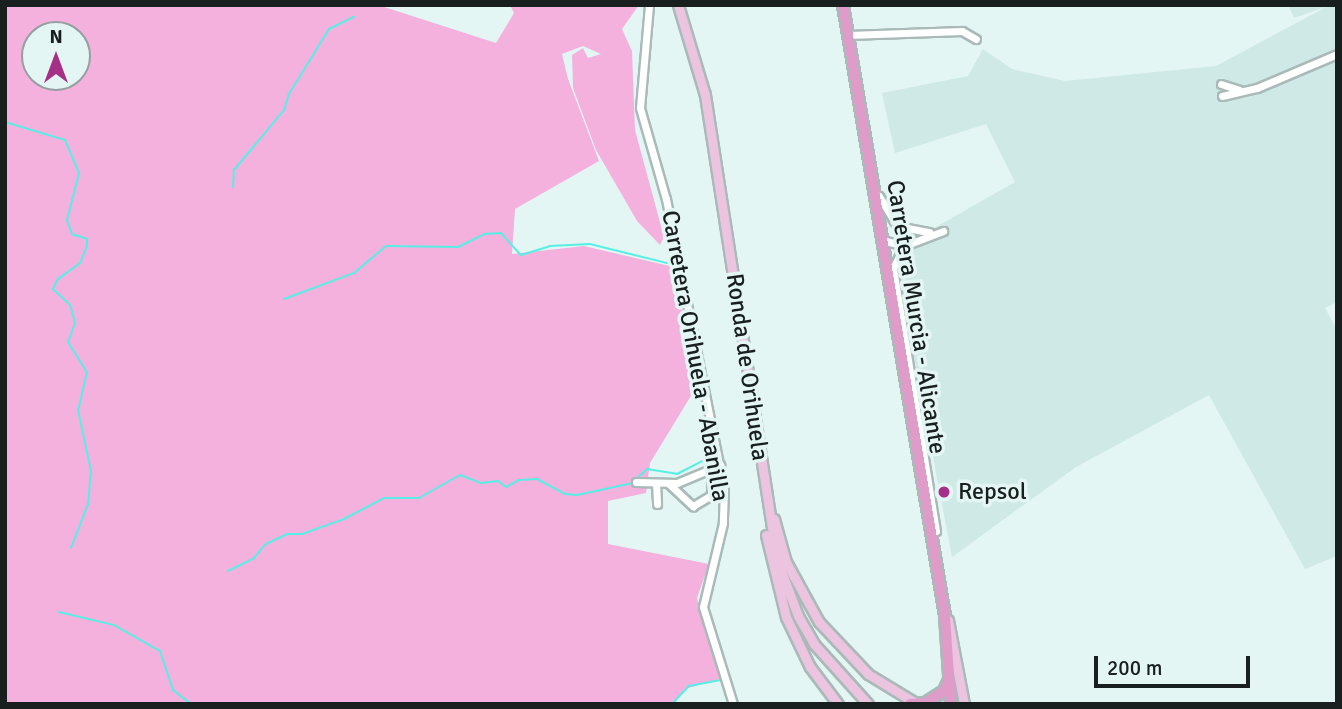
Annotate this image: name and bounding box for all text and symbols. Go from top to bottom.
north arrow [21,21,91,91]
text: N [49,25,63,49]
street label: Carretera Murcia - Alicante [880,178,952,456]
street label: Carretera Orihuela - Abanilla [655,208,735,504]
street label: Ronda de Orihuela [720,272,774,462]
place label: Repsol [958,478,1027,506]
marker: Repsol [936,484,952,500]
scale bar [1097,642,1253,686]
text: 200 m [1107,655,1162,681]

